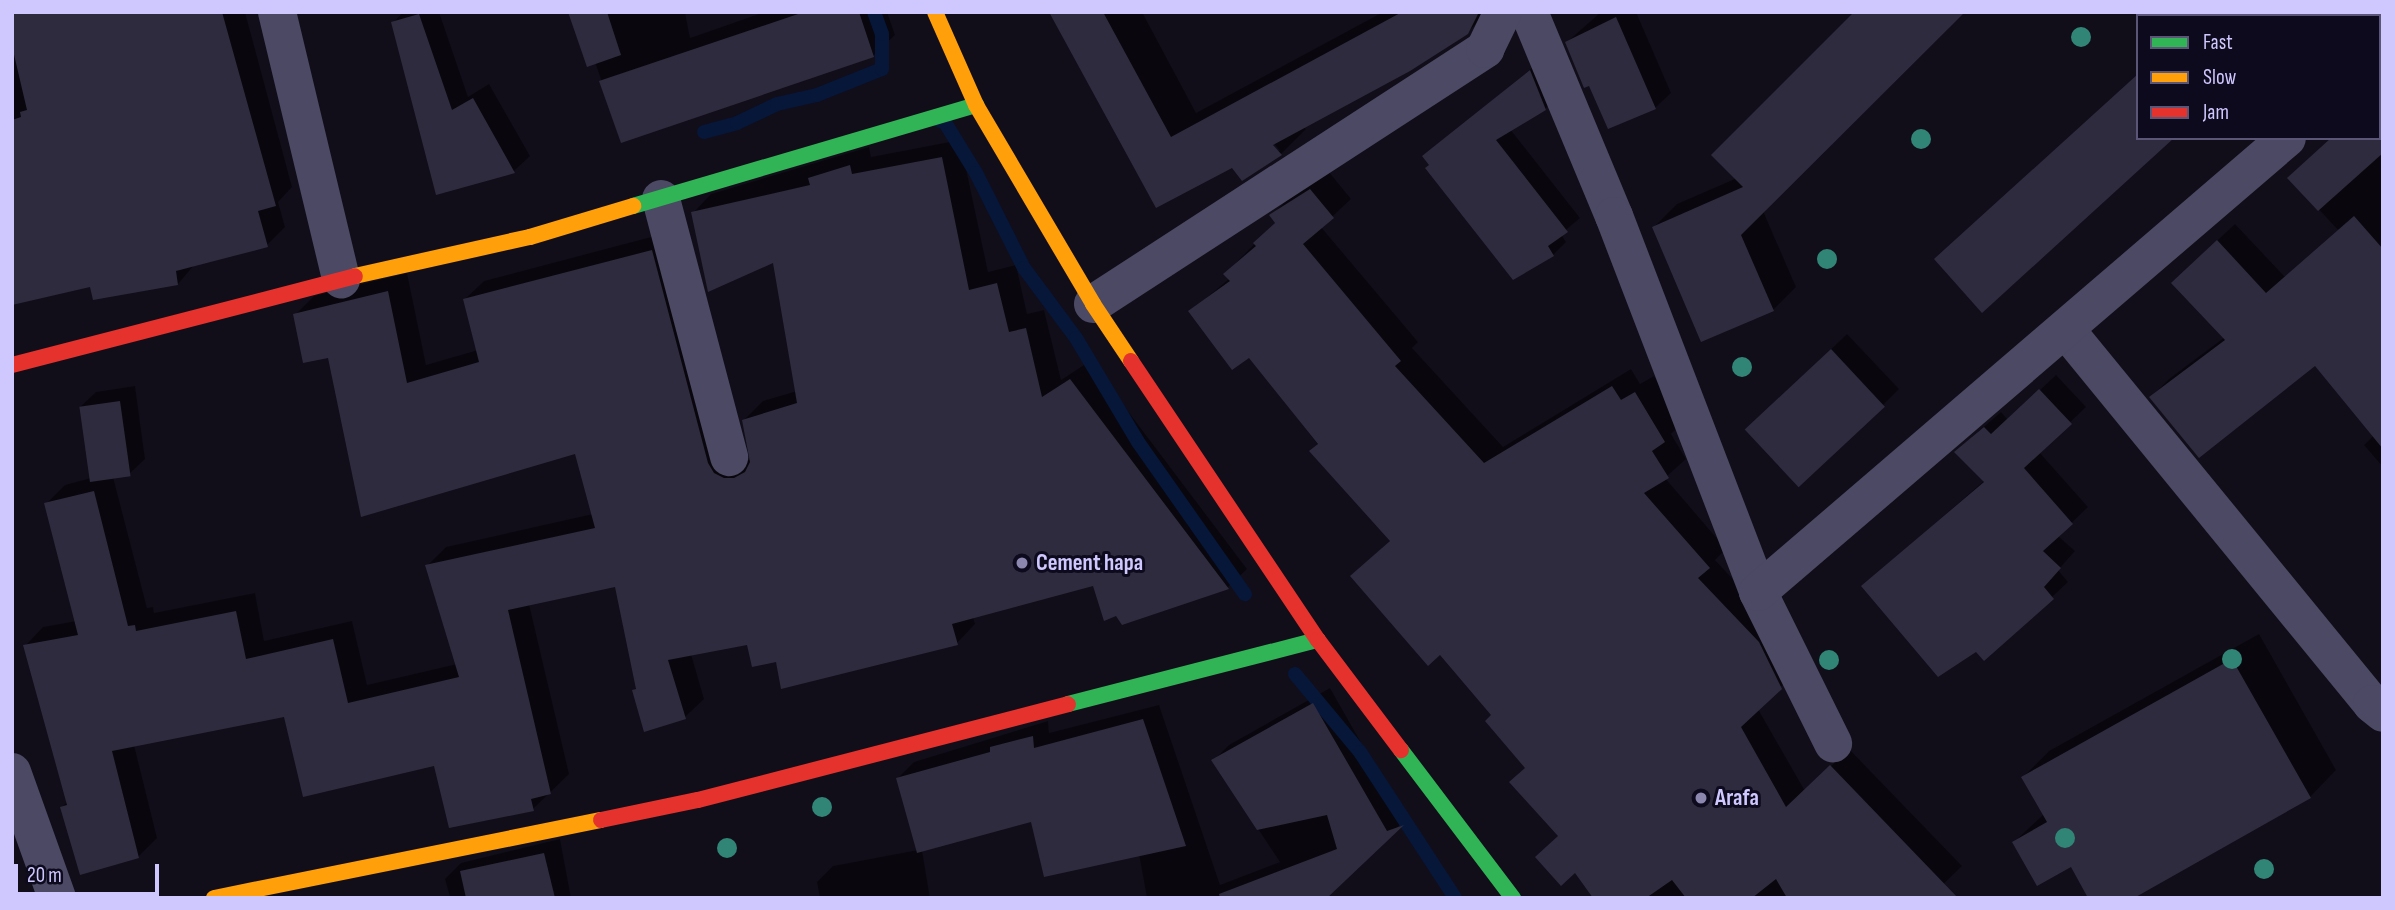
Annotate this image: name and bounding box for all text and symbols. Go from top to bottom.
legend [2136,14,2381,140]
text: Fast [2203,30,2233,55]
text: Slow [2203,65,2236,90]
text: Jam [2203,100,2229,125]
place label: Cement hapa [1036,549,1143,577]
marker: Cement hapa [1014,555,1030,571]
place label: Arafa [1715,784,1759,812]
marker: Arafa [1693,790,1709,806]
scale bar [18,850,163,894]
text: 20 m [27,863,62,888]

